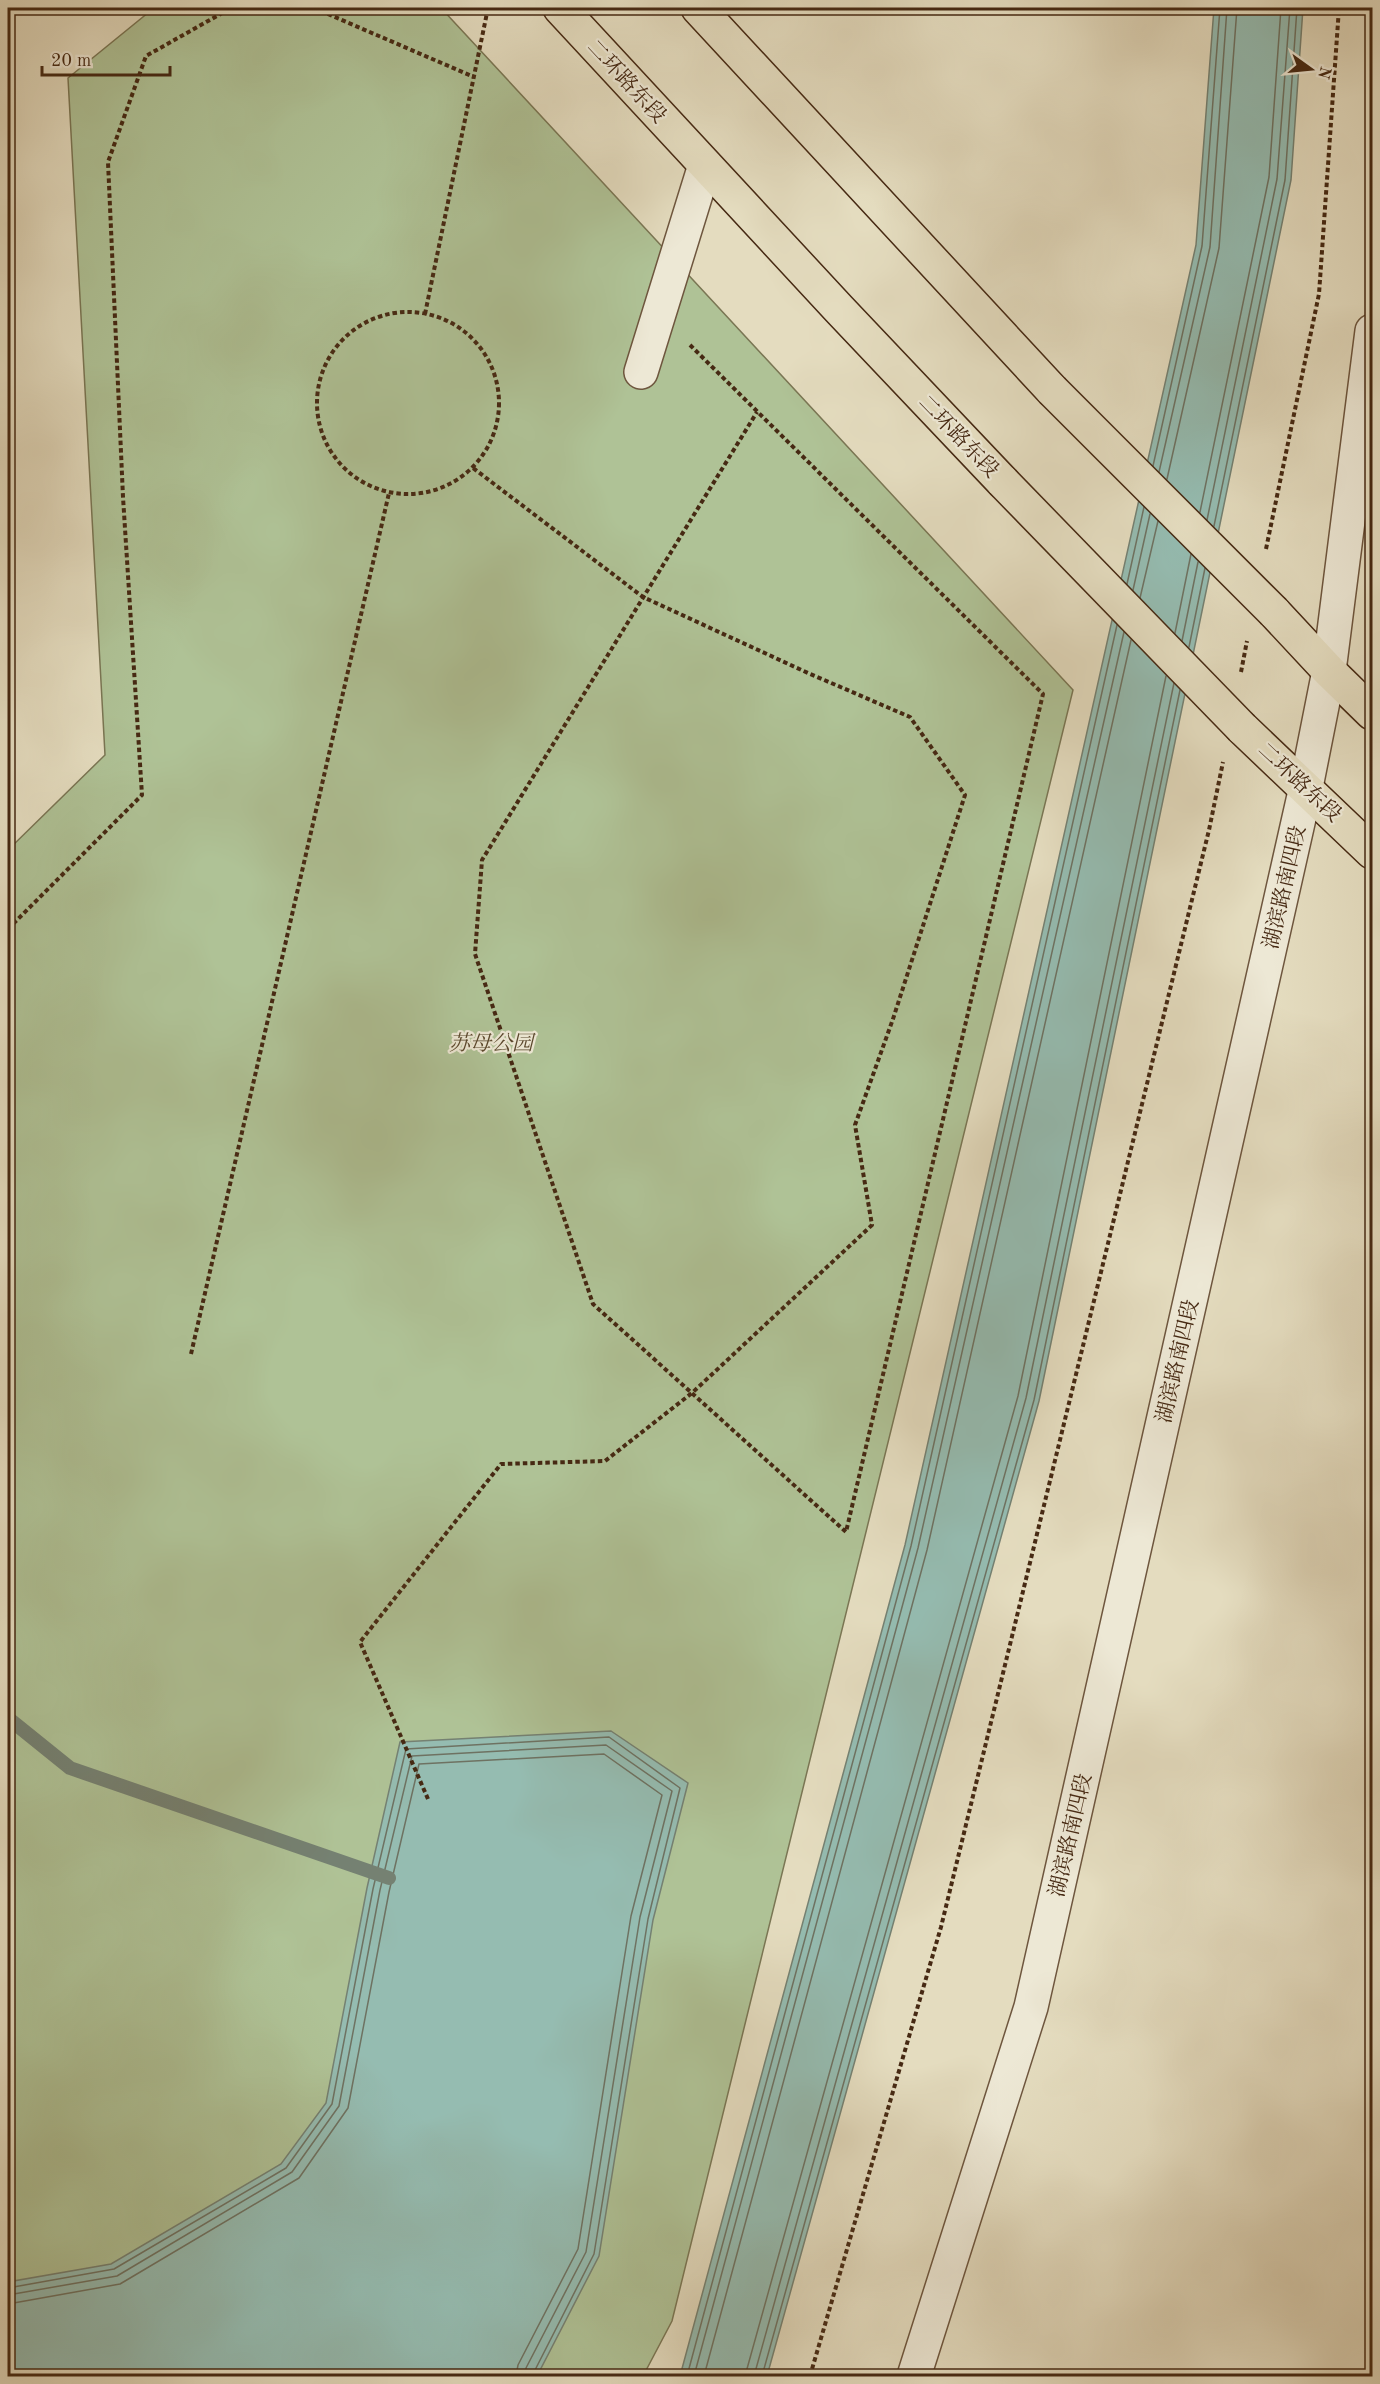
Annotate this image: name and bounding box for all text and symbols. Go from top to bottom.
street label: 二环路东段 [582,35,671,128]
scale bar [42,39,170,77]
north arrow [1281,39,1341,99]
text: 20 m [51,52,91,70]
text: N [1314,64,1333,81]
street label: 二环路东段 [914,391,1003,482]
street label: 二环路东段 [1253,738,1346,827]
street label: 湖滨路南四段 [1259,823,1310,951]
park label: 苏母公园 [449,1032,536,1055]
street label: 湖滨路南四段 [1152,1297,1203,1425]
street label: 湖滨路南四段 [1045,1771,1096,1899]

